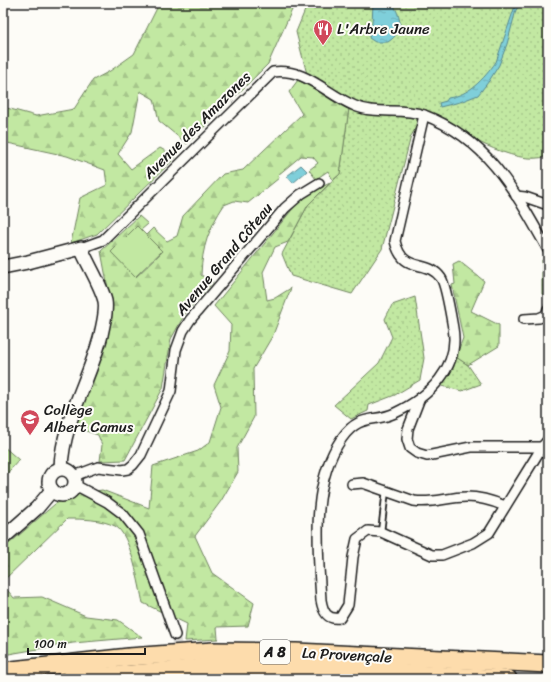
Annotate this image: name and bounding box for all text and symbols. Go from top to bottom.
place label: L'Arbre Jaune [337,16,430,42]
restaurant icon: L'Arbre Jaune [312,18,334,46]
street label: Avenue des Amazones [136,65,257,186]
street label: Avenue Grand Côteau [168,197,279,322]
place label: Collège Albert Camus [43,397,134,440]
school or university icon: Collège Albert Camus [19,408,41,436]
scale bar [28,630,145,656]
text: 100 m [34,633,67,655]
road number: A 8 [260,640,290,664]
street label: La Provençale [301,640,393,670]

